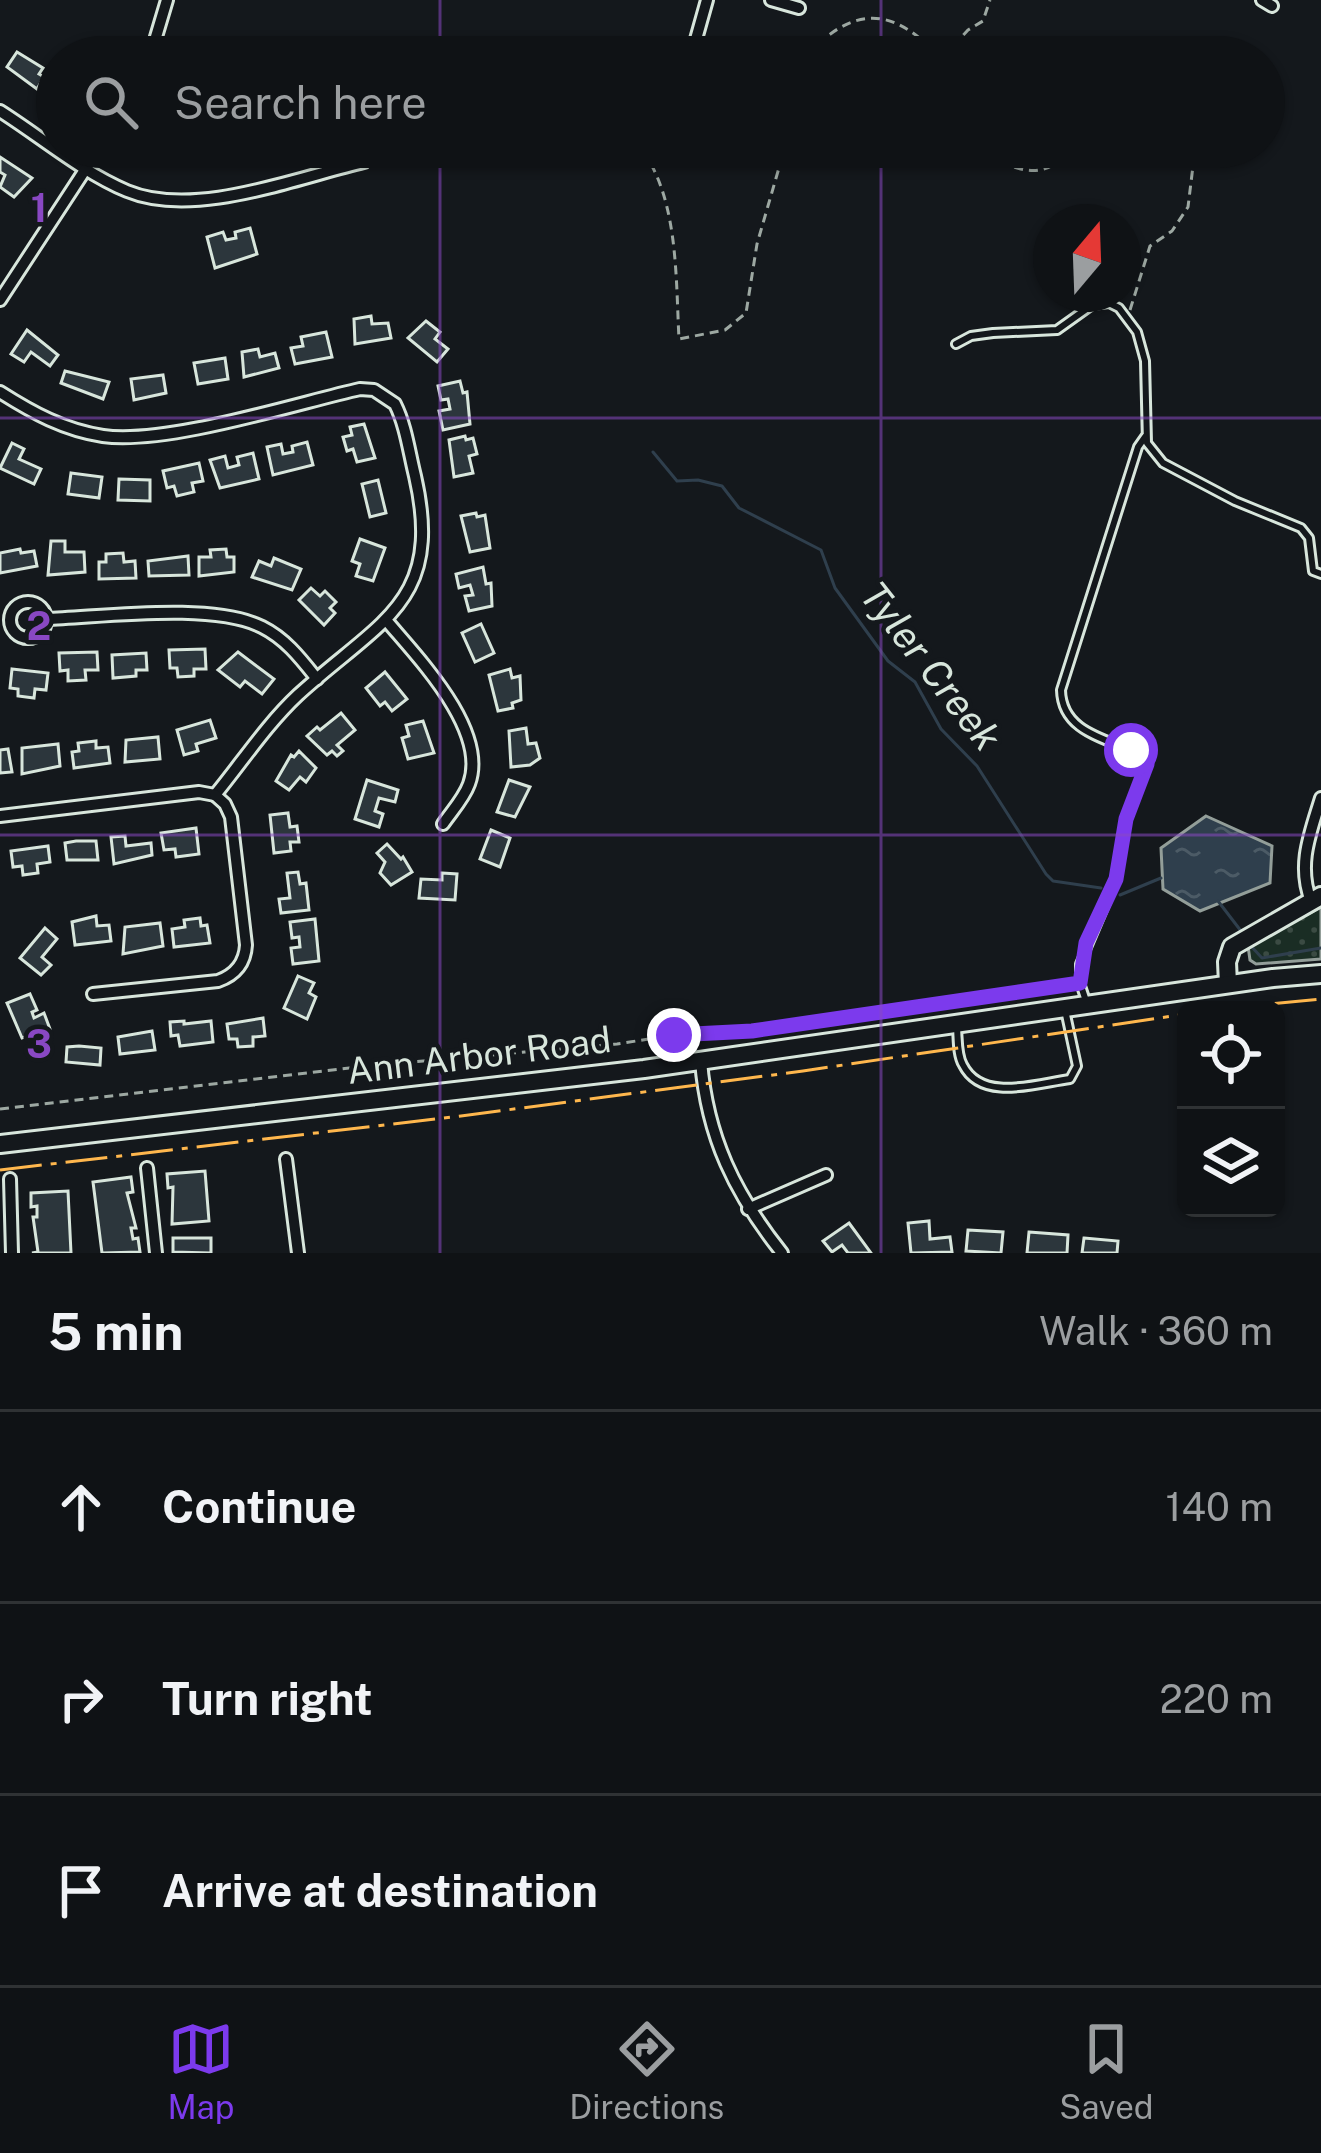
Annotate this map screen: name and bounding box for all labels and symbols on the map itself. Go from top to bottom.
text: 1 [31,185,47,231]
north arrow [1033,204,1141,312]
water label: Tyler Creek [851,573,1011,759]
text: 2 [27,603,51,649]
route start [1104,723,1158,777]
route end [647,1008,701,1062]
street label: Ann Arbor Road [345,1018,613,1092]
text: 3 [26,1021,52,1067]

